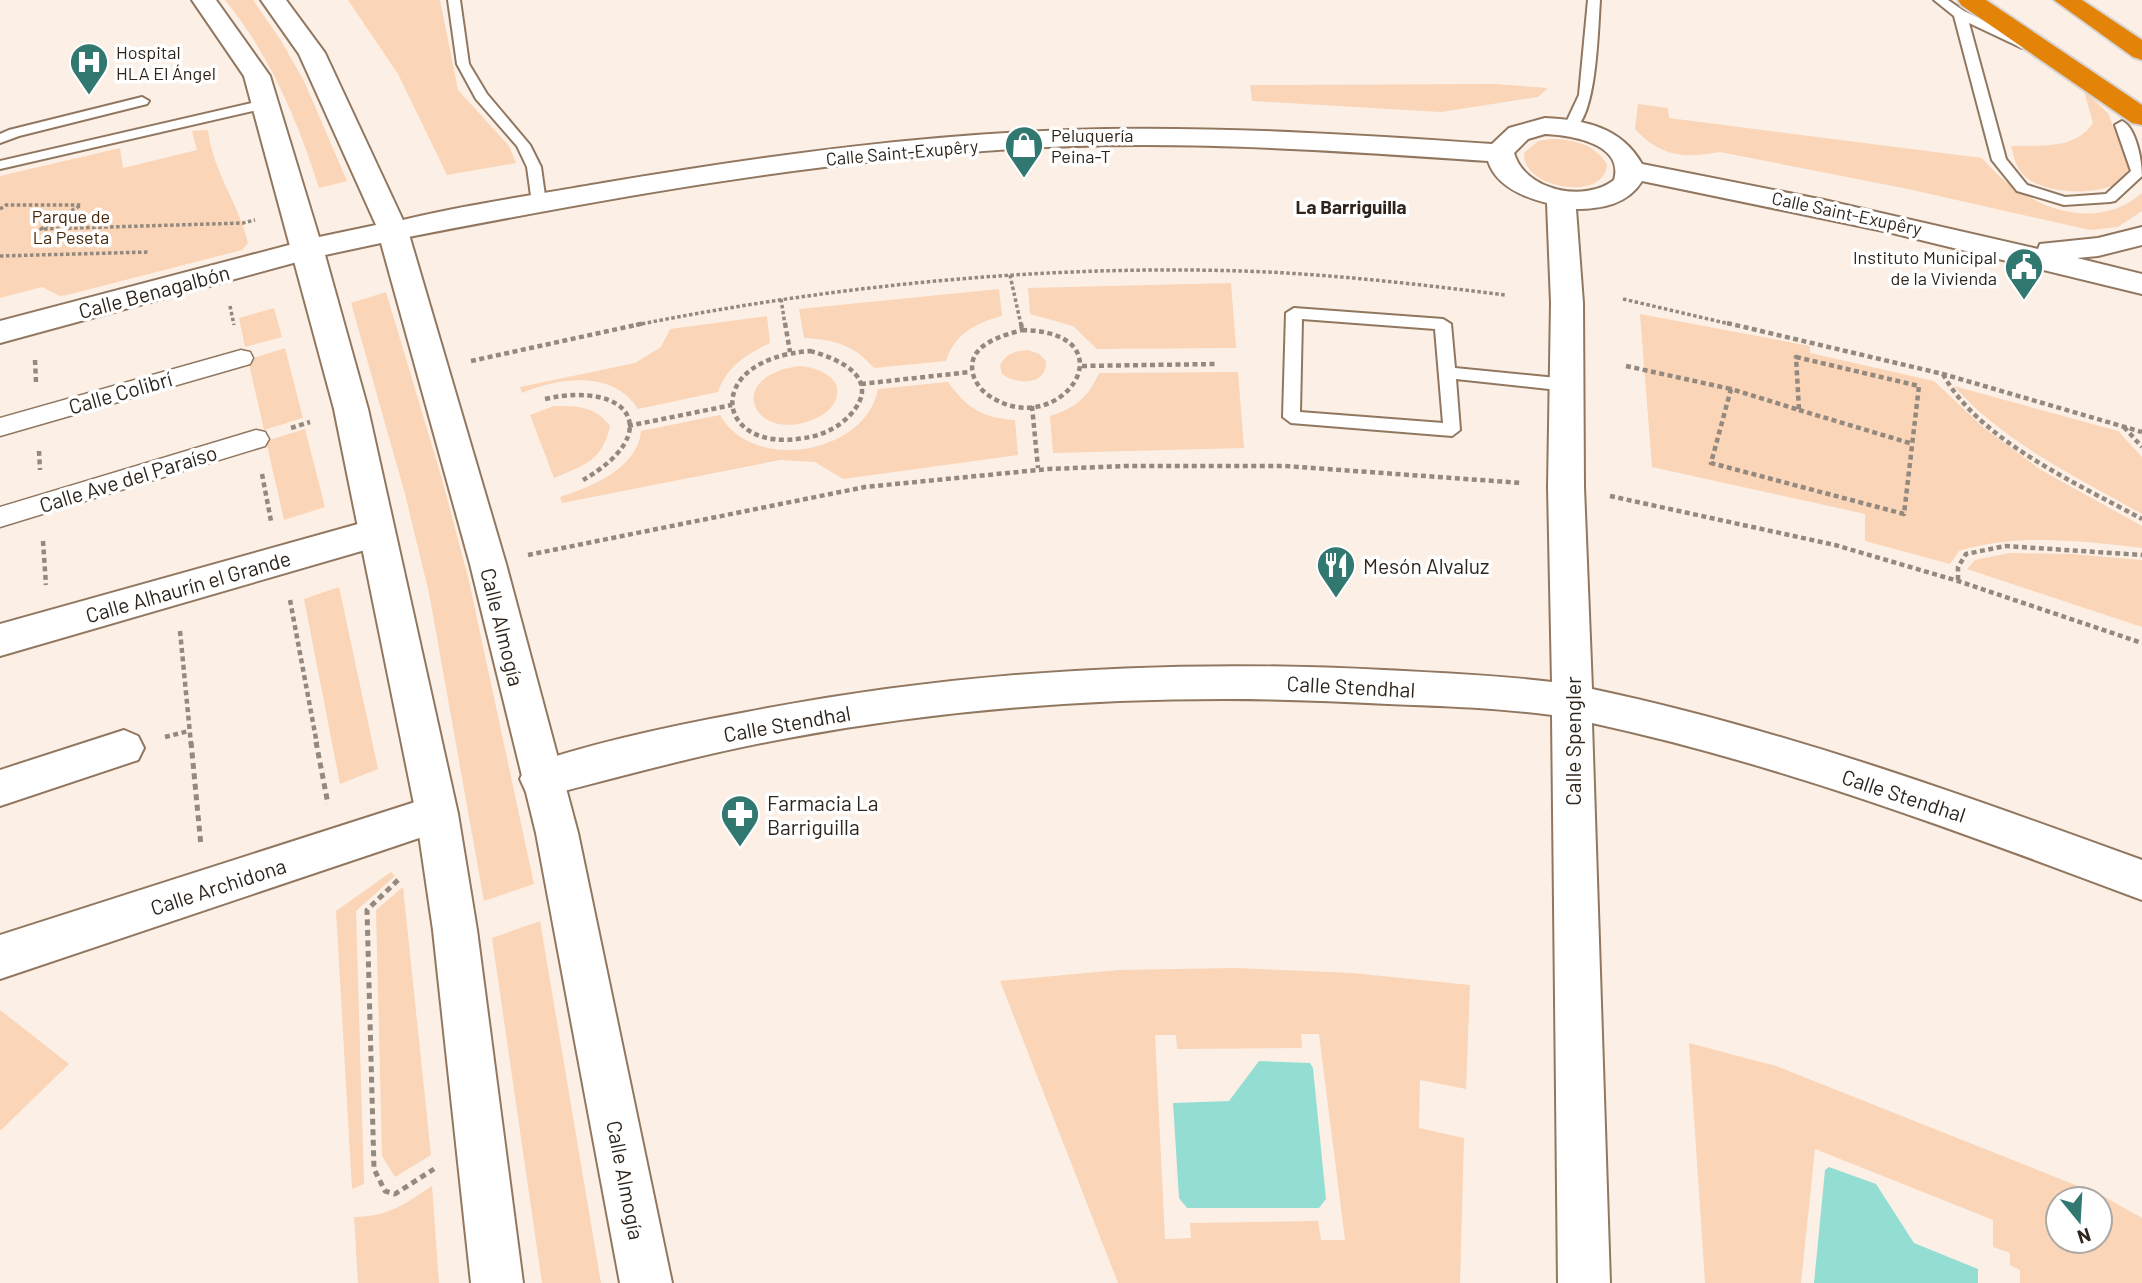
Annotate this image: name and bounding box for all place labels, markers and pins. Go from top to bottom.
hospital icon: Hospital HLA El Ángel [68,41,110,96]
place label: Hospital HLA El Ángel [116,41,216,84]
shop icon: Peluquería Peina-T [1003,124,1045,179]
place label: Peluquería Peina-T [1051,124,1133,167]
place label: Instituto Municipal de la Vivienda [1853,246,1997,289]
public building icon: Instituto Municipal de la Vivienda [2003,246,2045,301]
restaurant icon: Mesón Alvaluz [1315,544,1357,599]
place label: Mesón Alvaluz [1363,553,1489,578]
place label: Farmacia La Barriguilla [767,790,879,839]
pharmacy icon: Farmacia La Barriguilla [719,793,761,848]

